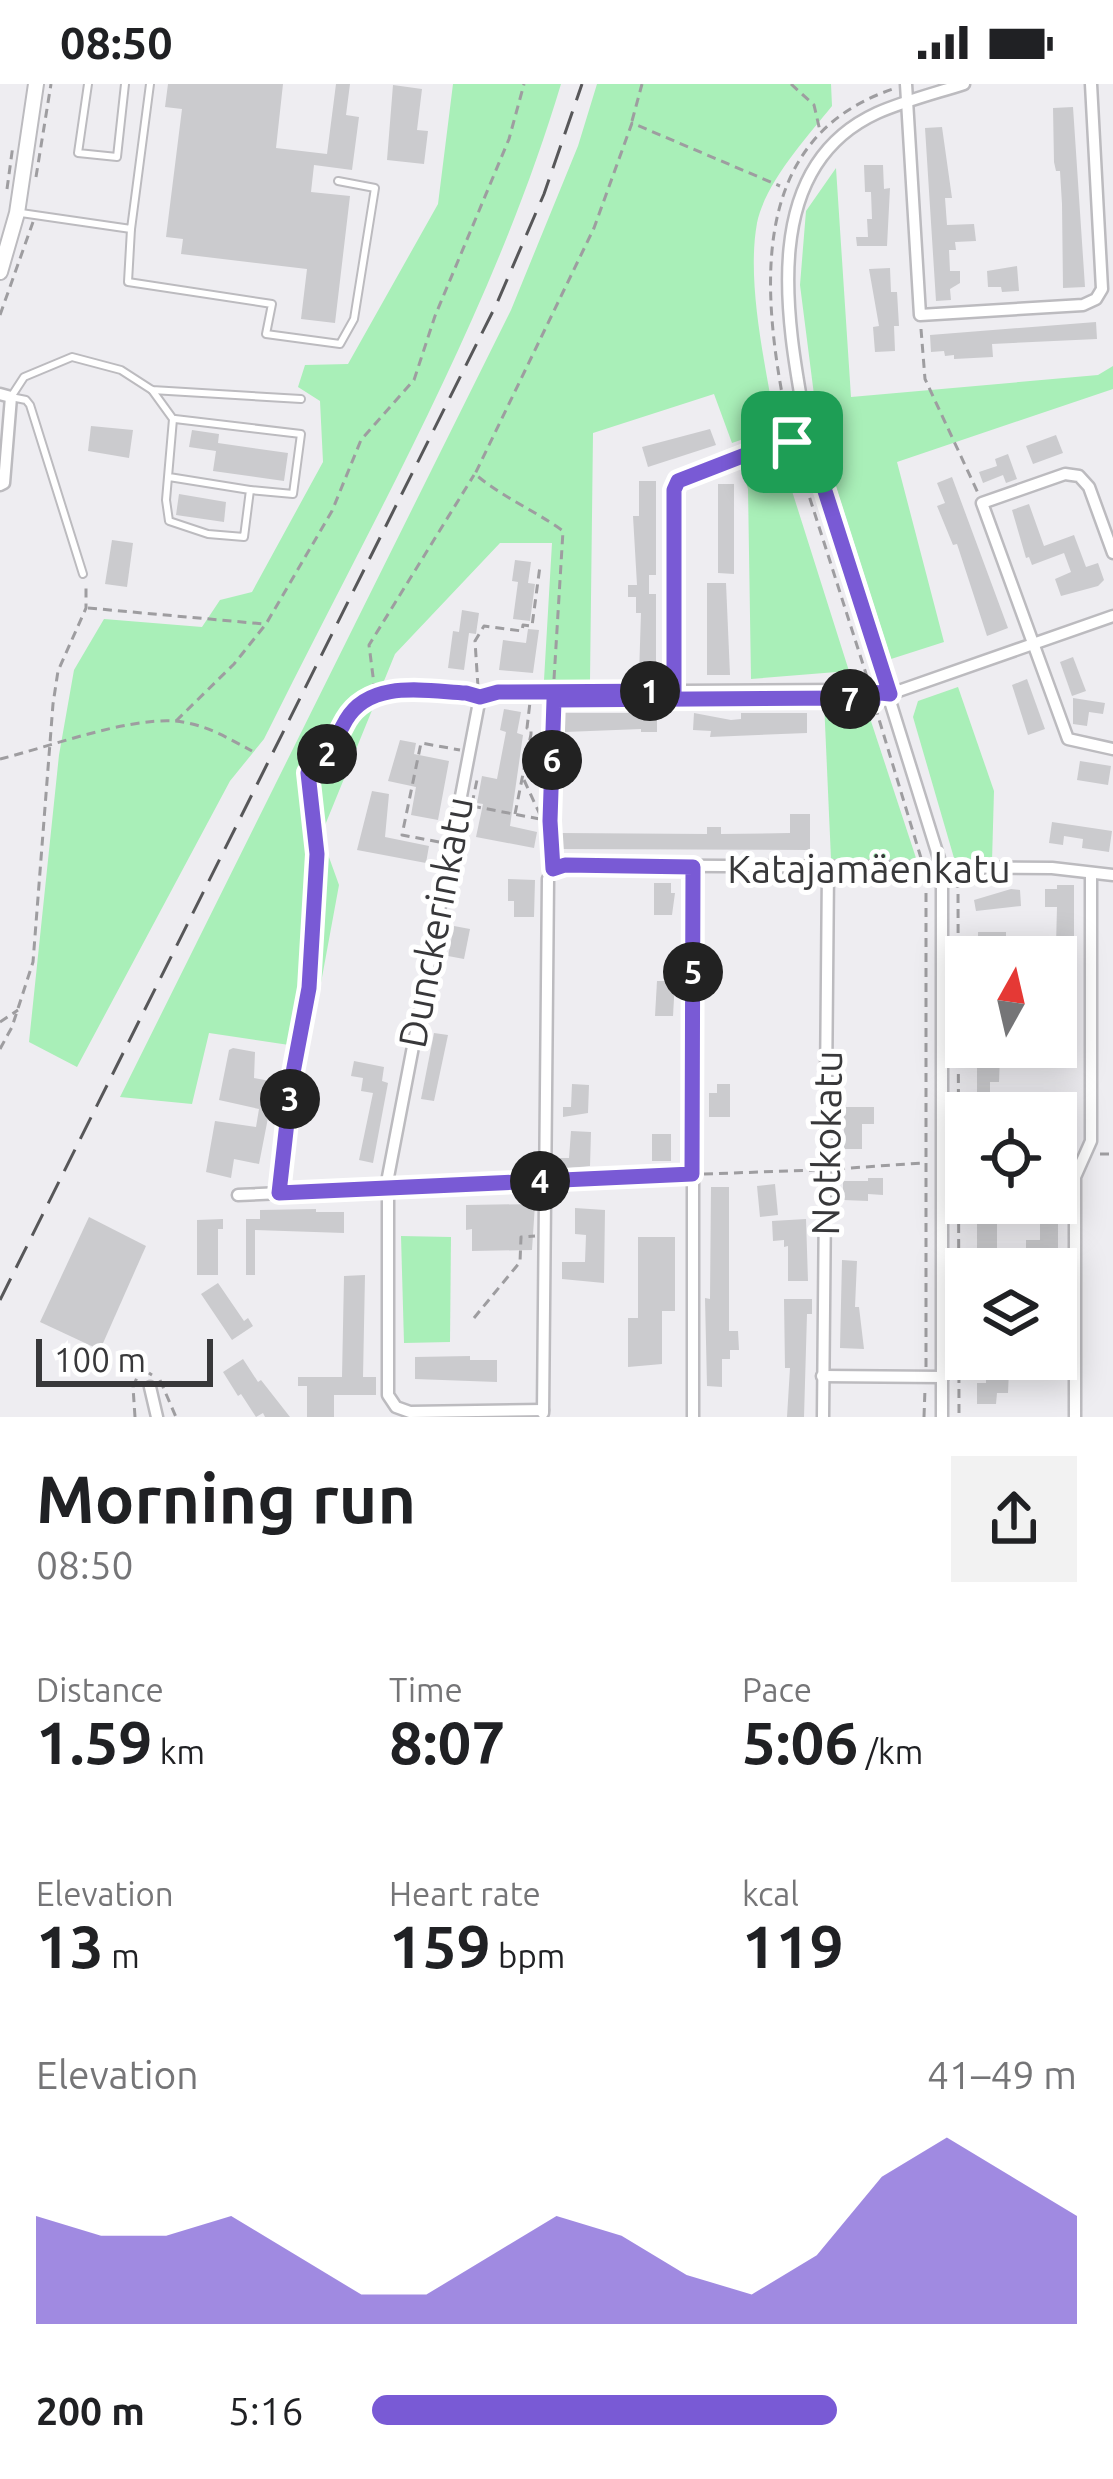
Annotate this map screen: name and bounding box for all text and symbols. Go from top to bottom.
text: 08:50 [60,17,173,68]
pin [741,391,843,493]
icon: arrive [759,409,825,475]
pin: 1 [620,661,680,721]
pin: 7 [820,669,880,729]
text: 1 [641,672,659,709]
text: 7 [841,680,859,717]
pin: 2 [297,724,357,784]
pin: 6 [522,730,582,790]
text: 2 [318,735,336,772]
text: 6 [543,741,561,778]
street label: Dunckerinkatu [390,793,480,1051]
street label: Katajamäenkatu [727,847,1011,890]
north arrow [945,936,1077,1068]
map controls [945,936,1077,1380]
pin: 5 [663,942,723,1002]
text: 5 [684,953,702,990]
street label: Notkokatu [803,1050,849,1236]
pin: 3 [260,1069,320,1129]
text: 3 [281,1080,299,1117]
button: locate [945,1092,1077,1224]
pin: 4 [510,1151,570,1211]
text: 4 [531,1162,549,1199]
button: layers [945,1248,1077,1380]
scale bar [36,1333,213,1386]
text: 100 m [54,1341,146,1378]
button: share [951,1456,1077,1582]
text: Morning run [36,1461,416,1535]
text: 08:50 [36,1543,134,1586]
text: Distance [36,1671,164,1708]
text: Time [389,1671,463,1708]
text: Pace [742,1671,812,1708]
text: 1.59 [36,1708,152,1775]
text: 8:07 [389,1708,505,1775]
text: 5:06 [742,1708,858,1775]
text: km [152,1733,205,1770]
text: /km [858,1733,923,1770]
text: Elevation [36,1875,174,1912]
text: Heart rate [389,1875,541,1912]
text: kcal [742,1875,799,1912]
text: 13 [36,1912,104,1979]
text: 159 [389,1912,491,1979]
text: 119 [742,1912,844,1979]
text: m [104,1937,140,1974]
text: bpm [491,1937,565,1974]
text: Elevation [36,2053,199,2096]
text: 41–49 m [927,2053,1077,2096]
text: 200 m [36,2389,145,2432]
text: 5:16 [228,2389,304,2432]

